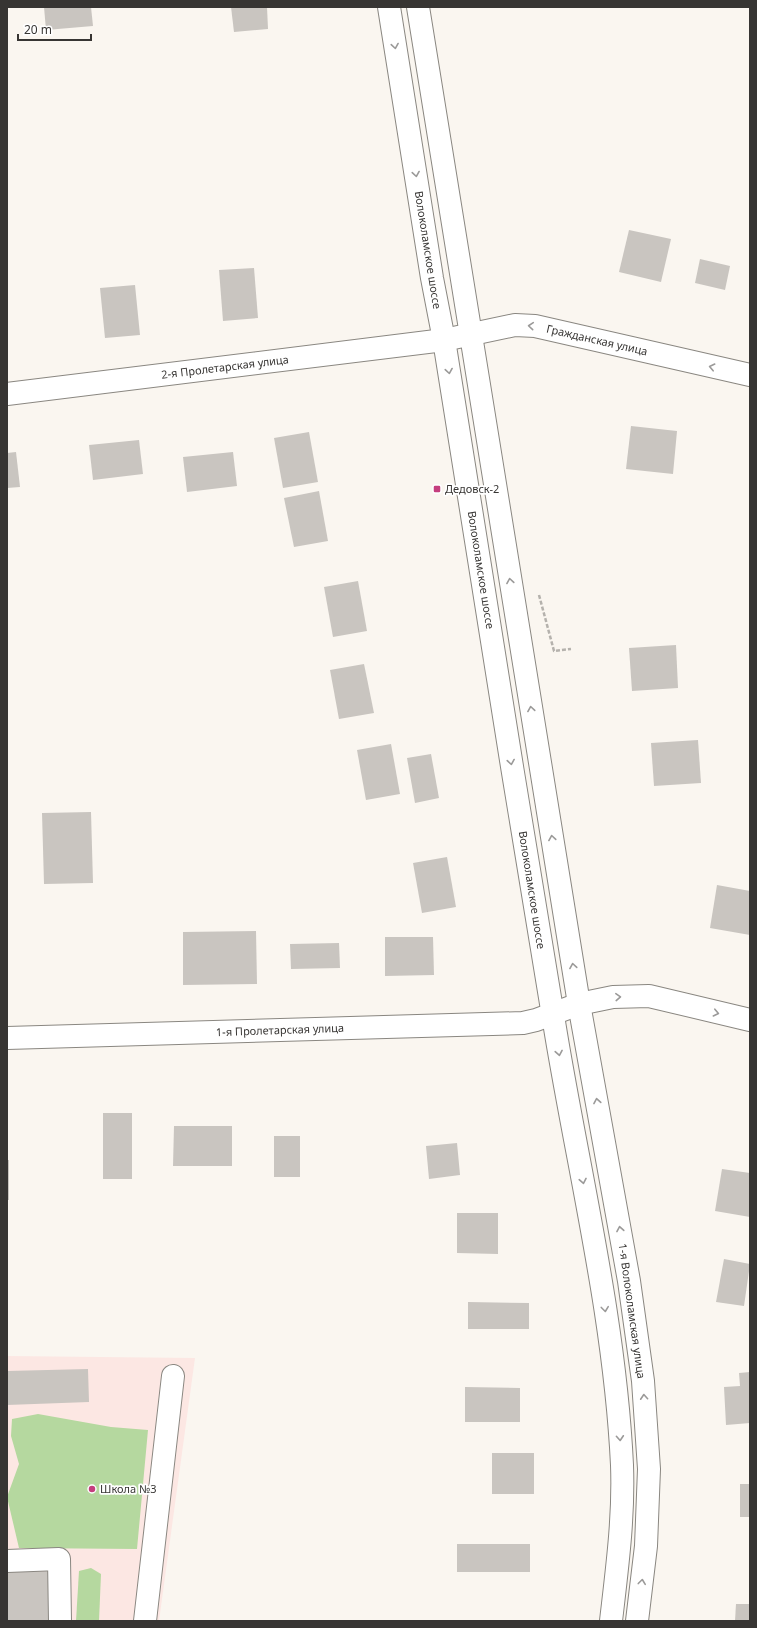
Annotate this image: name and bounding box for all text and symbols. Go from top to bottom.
scale bar [18,16,91,42]
text: 20 m [24,21,52,38]
one-way arrow [391,42,399,49]
one-way arrow [411,171,420,177]
street label: Волоколамское шоссе [412,190,445,310]
street label: Гражданская улица [545,321,649,358]
one-way arrow [528,322,534,331]
street label: 2-я Пролетарская улица [160,351,289,382]
one-way arrow [709,363,715,371]
one-way arrow [444,368,453,374]
place label: Дедовск-2 [445,481,499,496]
marker: Дедовск-2 [432,484,442,494]
street label: Волоколамское шоссе [465,510,498,630]
one-way arrow [506,578,515,584]
one-way arrow [527,706,536,712]
one-way arrow [507,759,515,765]
street label: Волоколамское шоссе [516,830,549,950]
one-way arrow [548,835,557,841]
one-way arrow [569,963,578,969]
one-way arrow [615,993,621,1001]
one-way arrow [713,1008,720,1016]
street label: 1-я Пролетарская улица [216,1020,344,1039]
one-way arrow [554,1050,563,1056]
one-way arrow [593,1098,602,1104]
one-way arrow [578,1178,587,1184]
one-way arrow [616,1226,624,1232]
street label: 1-я Волоколамская улица [616,1242,649,1380]
one-way arrow [601,1306,610,1312]
one-way arrow [640,1394,649,1400]
one-way arrow [615,1435,624,1441]
place label: Школа №3 [100,1481,157,1496]
marker: Школа №3 [87,1484,97,1494]
one-way arrow [637,1579,646,1585]

